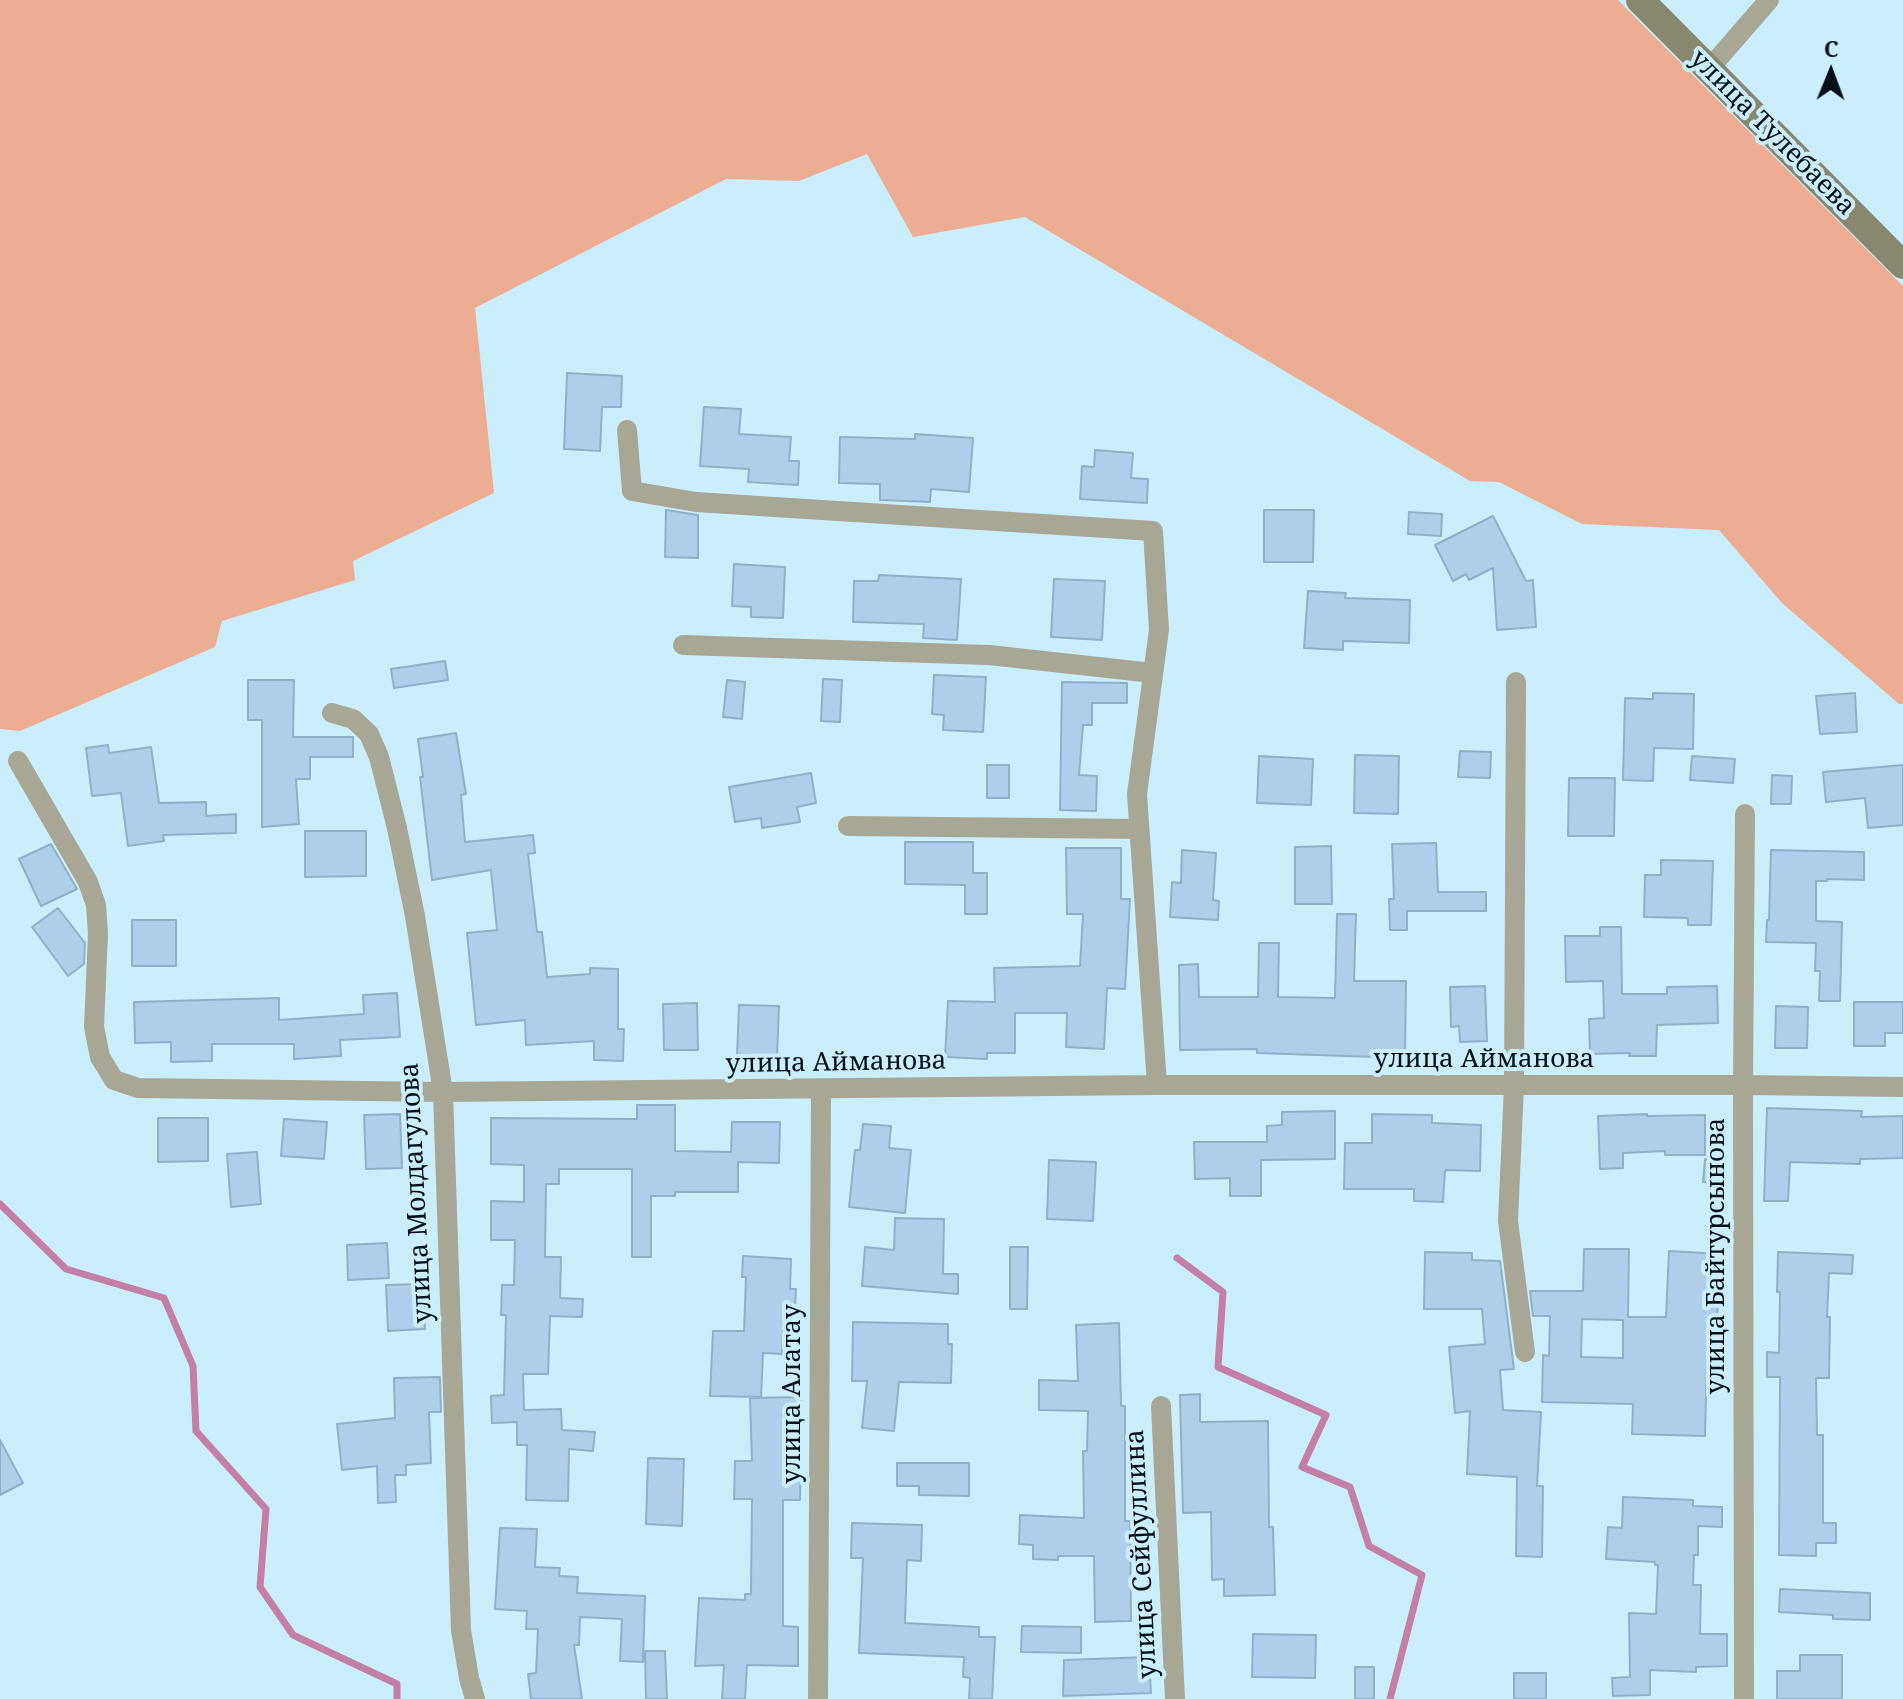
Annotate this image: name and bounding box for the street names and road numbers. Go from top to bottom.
street label: улица Тулебаева [1683,44,1861,222]
street label: улица Айманова [1374,1044,1594,1076]
street label: улица Айманова [725,1045,947,1081]
street label: улица Молдагулова [395,1062,439,1324]
street label: улица Байтурсынова [1701,1118,1733,1394]
street label: улица Алатау [777,1304,809,1484]
street label: улица Сейфуллина [1120,1428,1164,1680]

